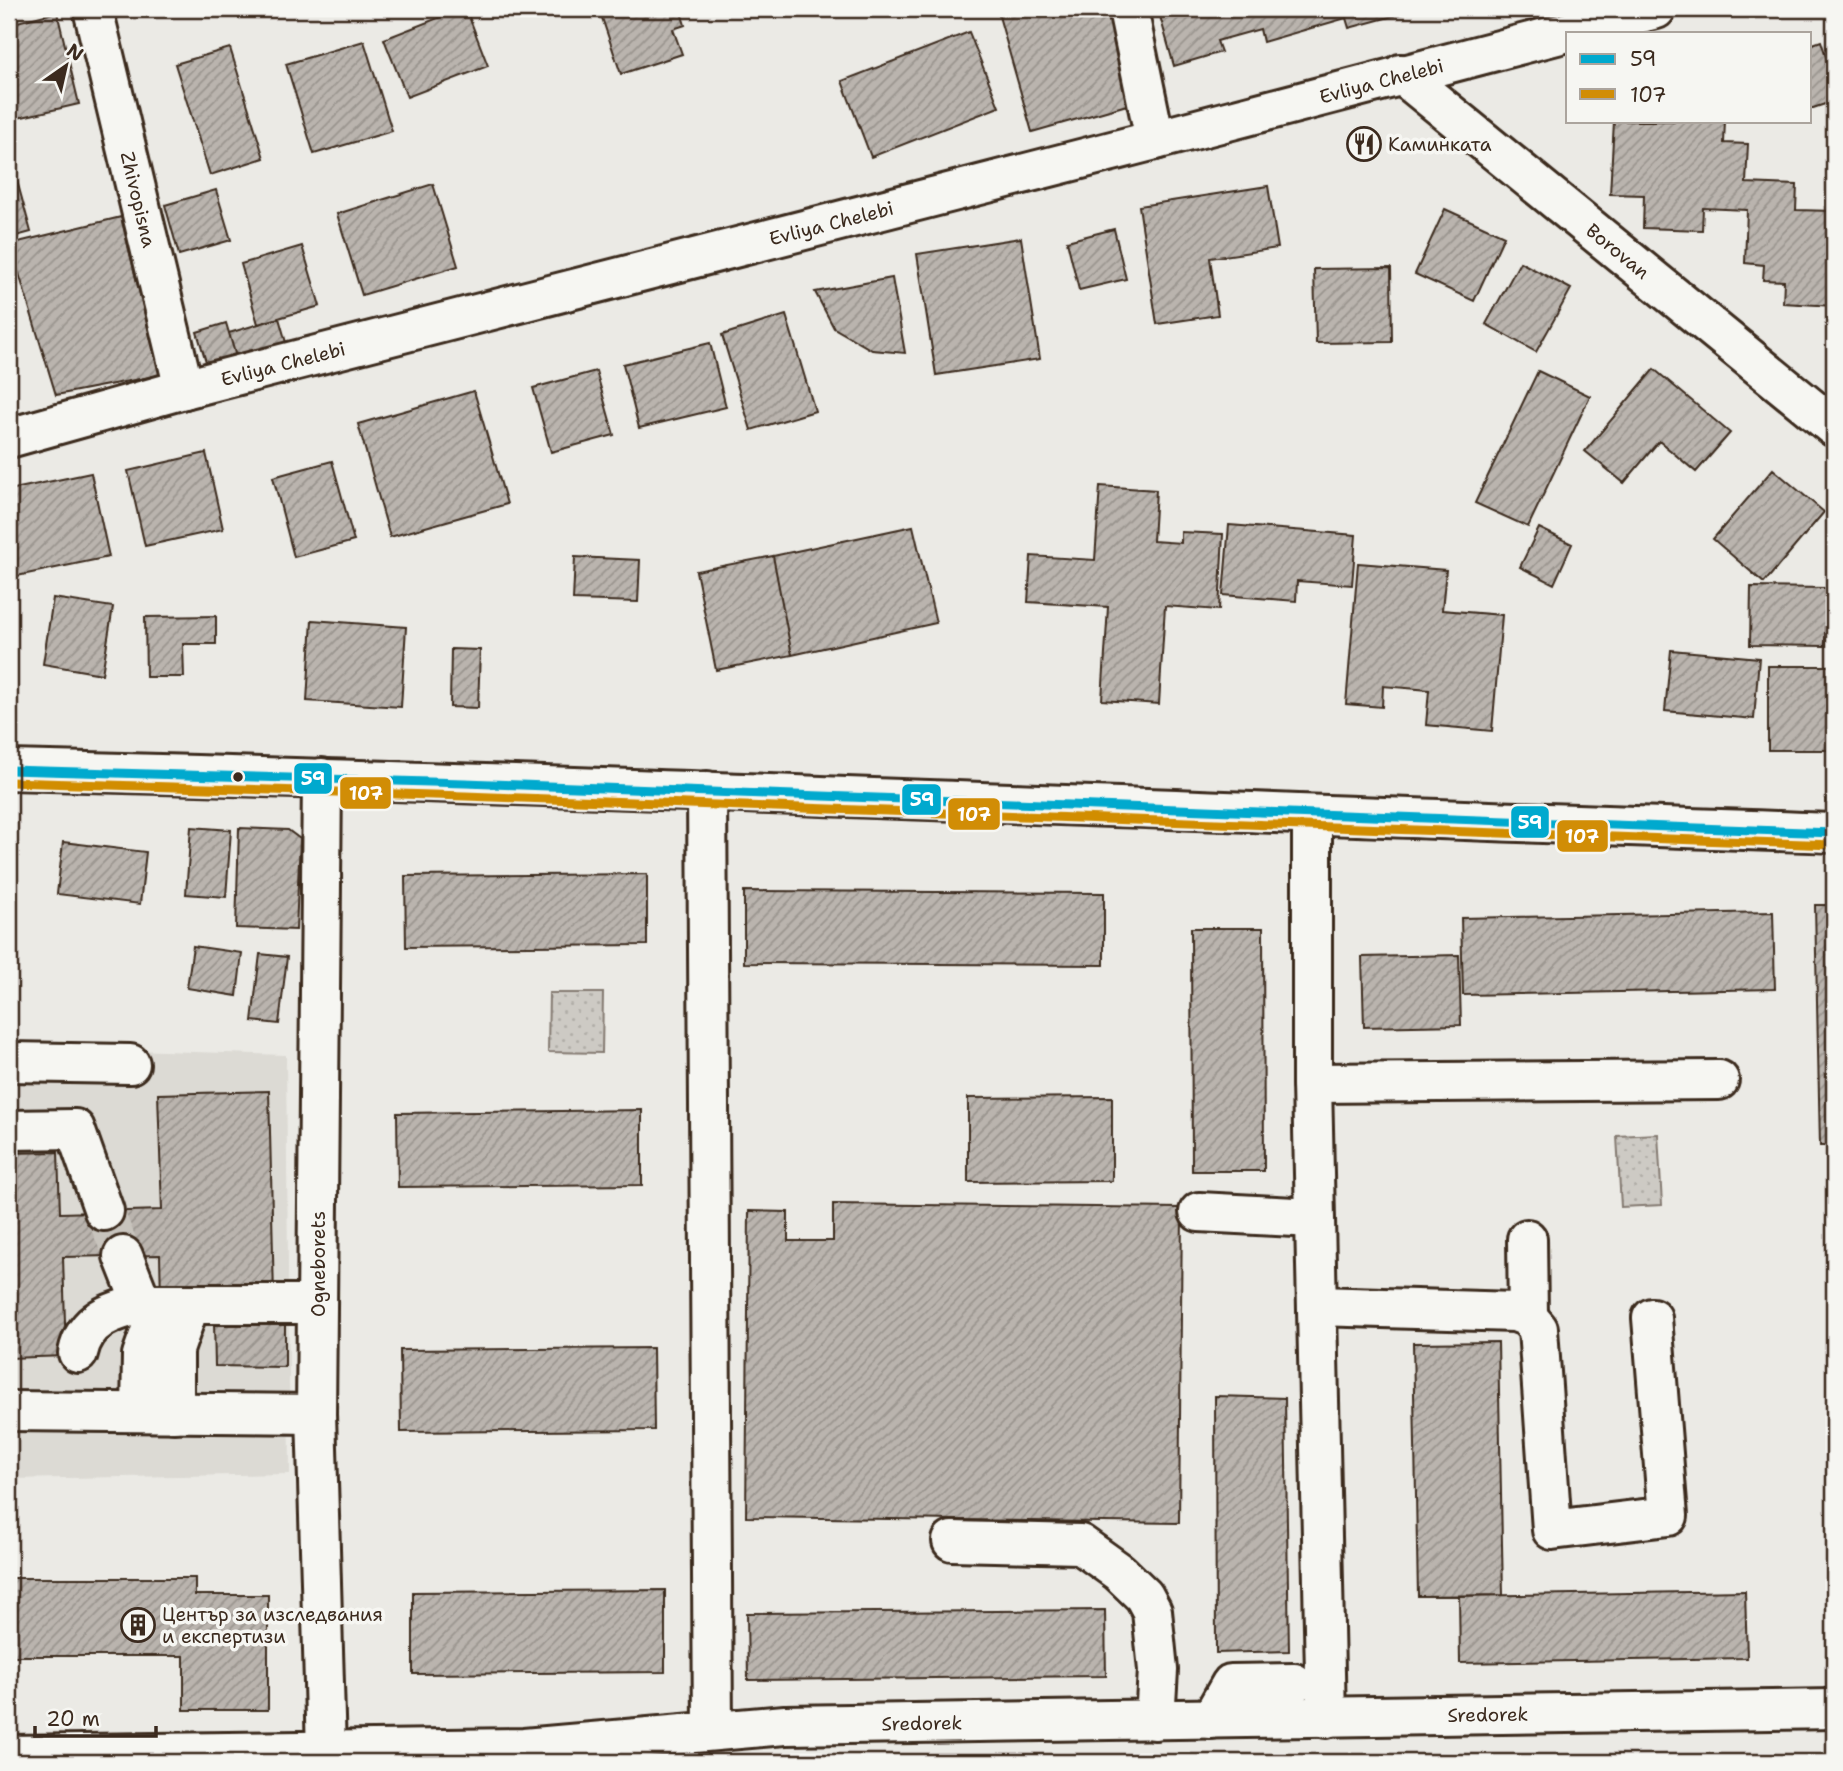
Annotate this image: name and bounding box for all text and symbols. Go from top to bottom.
north arrow [32,32,102,102]
legend [1566,32,1812,122]
text: N [62,38,88,67]
text: 59 [1630,45,1657,73]
street label: Evliya Chelebi [1317,53,1446,110]
text: 107 [1630,81,1666,109]
restaurant icon: Каминката [1345,125,1383,163]
place label: Каминката [1388,132,1492,157]
street label: Zhivopisna [115,149,162,250]
street label: Evliya Chelebi [767,196,896,251]
street label: Borovan [1581,218,1655,285]
street label: Evliya Chelebi [218,336,348,392]
line badge: 59 [293,762,333,795]
text: 59 [301,766,325,791]
unlabelled marker [231,770,245,784]
line badge: 107 [339,776,392,810]
text: 107 [349,781,383,806]
line badge: 59 [901,783,942,816]
text: 59 [910,787,934,812]
line badge: 107 [947,797,1001,831]
text: 107 [957,802,991,827]
line badge: 59 [1510,805,1550,839]
text: 59 [1518,810,1542,835]
line badge: 107 [1556,819,1609,853]
text: 107 [1565,824,1599,849]
street label: Ogneborets [306,1211,331,1317]
place label: Център за изследвания и експертизи [162,1602,383,1649]
building icon: Център за изследвания и експертизи [119,1606,157,1644]
scale bar [35,1694,156,1738]
street label: Sredorek [1447,1702,1529,1728]
text: 20 m [46,1705,100,1733]
street label: Sredorek [881,1710,963,1737]

